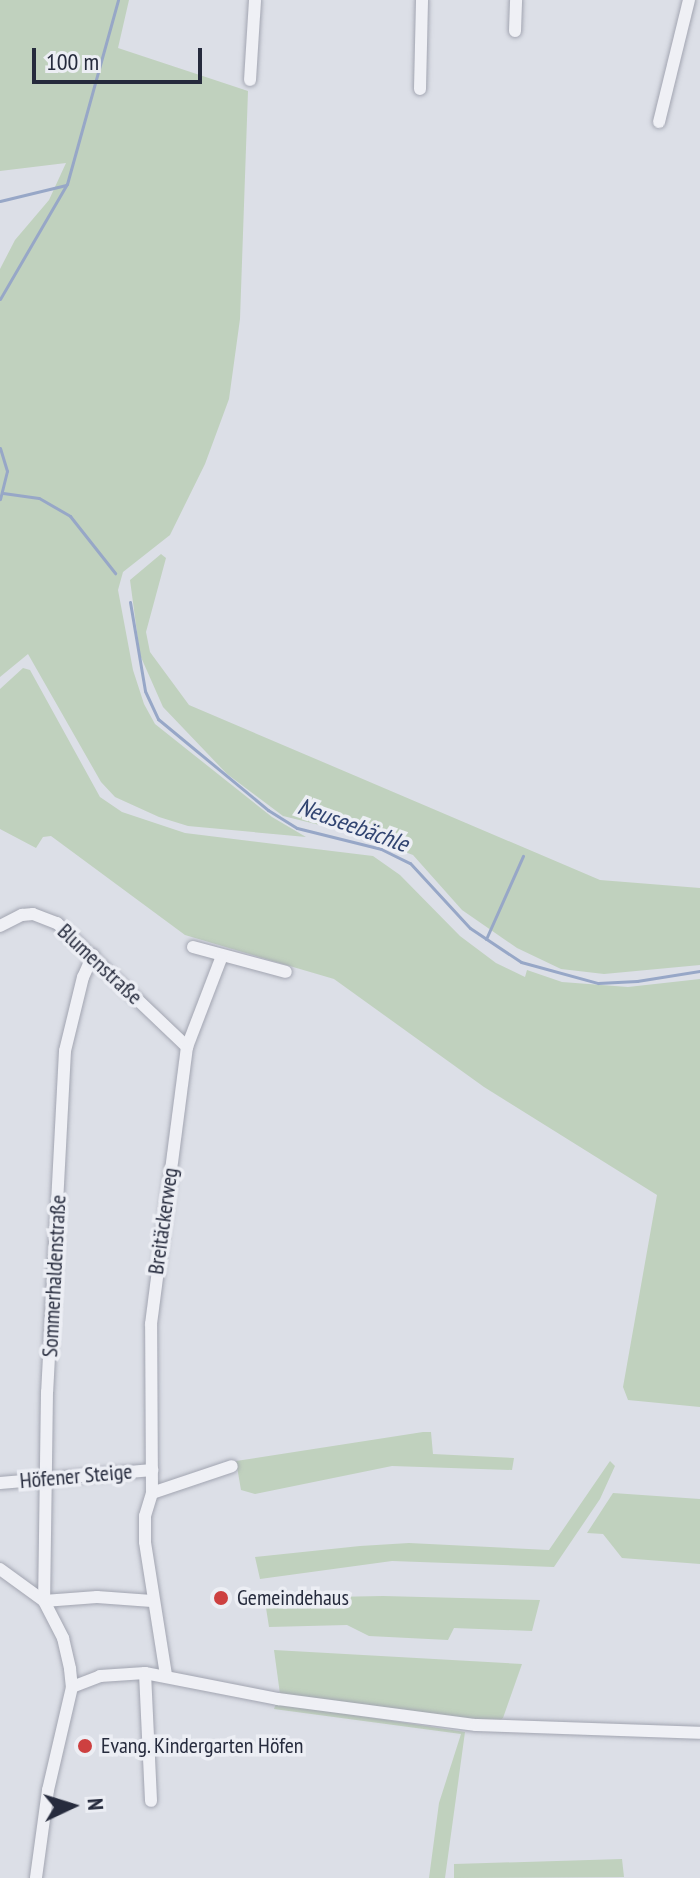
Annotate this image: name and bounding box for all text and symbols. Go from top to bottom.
scale bar [36,32,206,82]
text: 100 m [46,46,99,77]
water label: Neuseebächle [294,792,412,858]
street label: Blumenstraße [52,918,148,1010]
street label: Breitäckerweg [142,1166,184,1276]
street label: Sommerhaldenstraße [37,1194,71,1358]
street label: Höfener Steige [19,1458,133,1494]
place label: Gemeindehaus [237,1585,349,1611]
marker: Gemeindehaus [212,1589,230,1607]
place label: Evang. Kindergarten Höfen [101,1733,305,1759]
marker: Evang. Kindergarten Höfen [76,1737,94,1755]
north arrow [32,1766,112,1846]
text: N [82,1797,110,1811]

